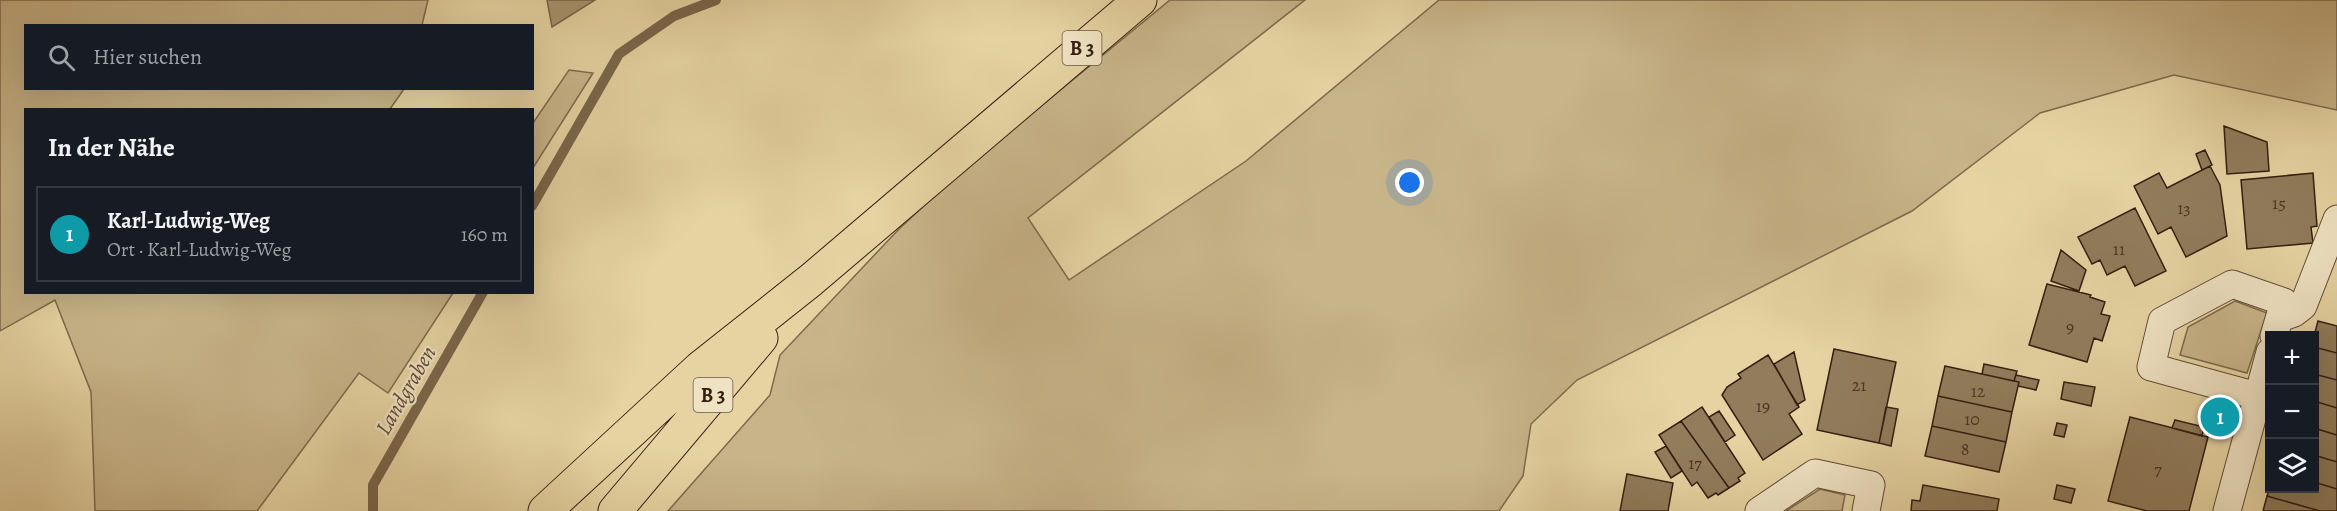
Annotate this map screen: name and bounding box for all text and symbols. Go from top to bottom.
search box [24,24,534,90]
road number: B 3 [1062,31,1102,65]
icon: search [45,41,78,74]
text: Hier suchen [93,42,202,72]
text: In der Nähe [48,130,175,165]
your location [1395,168,1424,197]
house number: 15 [2272,191,2286,215]
house number: 13 [2177,196,2191,220]
text: Karl-Ludwig-Weg [107,206,270,236]
text: 1 [66,221,73,248]
text: 160 m [461,221,508,248]
text: Ort · Karl-Ludwig-Weg [107,236,292,263]
house number: 11 [2113,237,2125,261]
house number: 9 [2066,315,2074,339]
map controls [2265,331,2319,493]
button: + [2265,331,2319,385]
water label: Landgraben [368,340,443,440]
house number: 21 [1852,373,1866,397]
road number: B 3 [694,378,732,412]
house number: 12 [1971,379,1986,403]
button: − [2265,385,2319,439]
house number: 19 [1756,394,1770,418]
pin: 1 [2200,394,2240,440]
house number: 10 [1964,407,1980,431]
house number: 8 [1961,437,1969,461]
button: layers [2265,439,2319,493]
house number: 17 [1688,451,1702,475]
house number: 7 [2154,457,2162,481]

